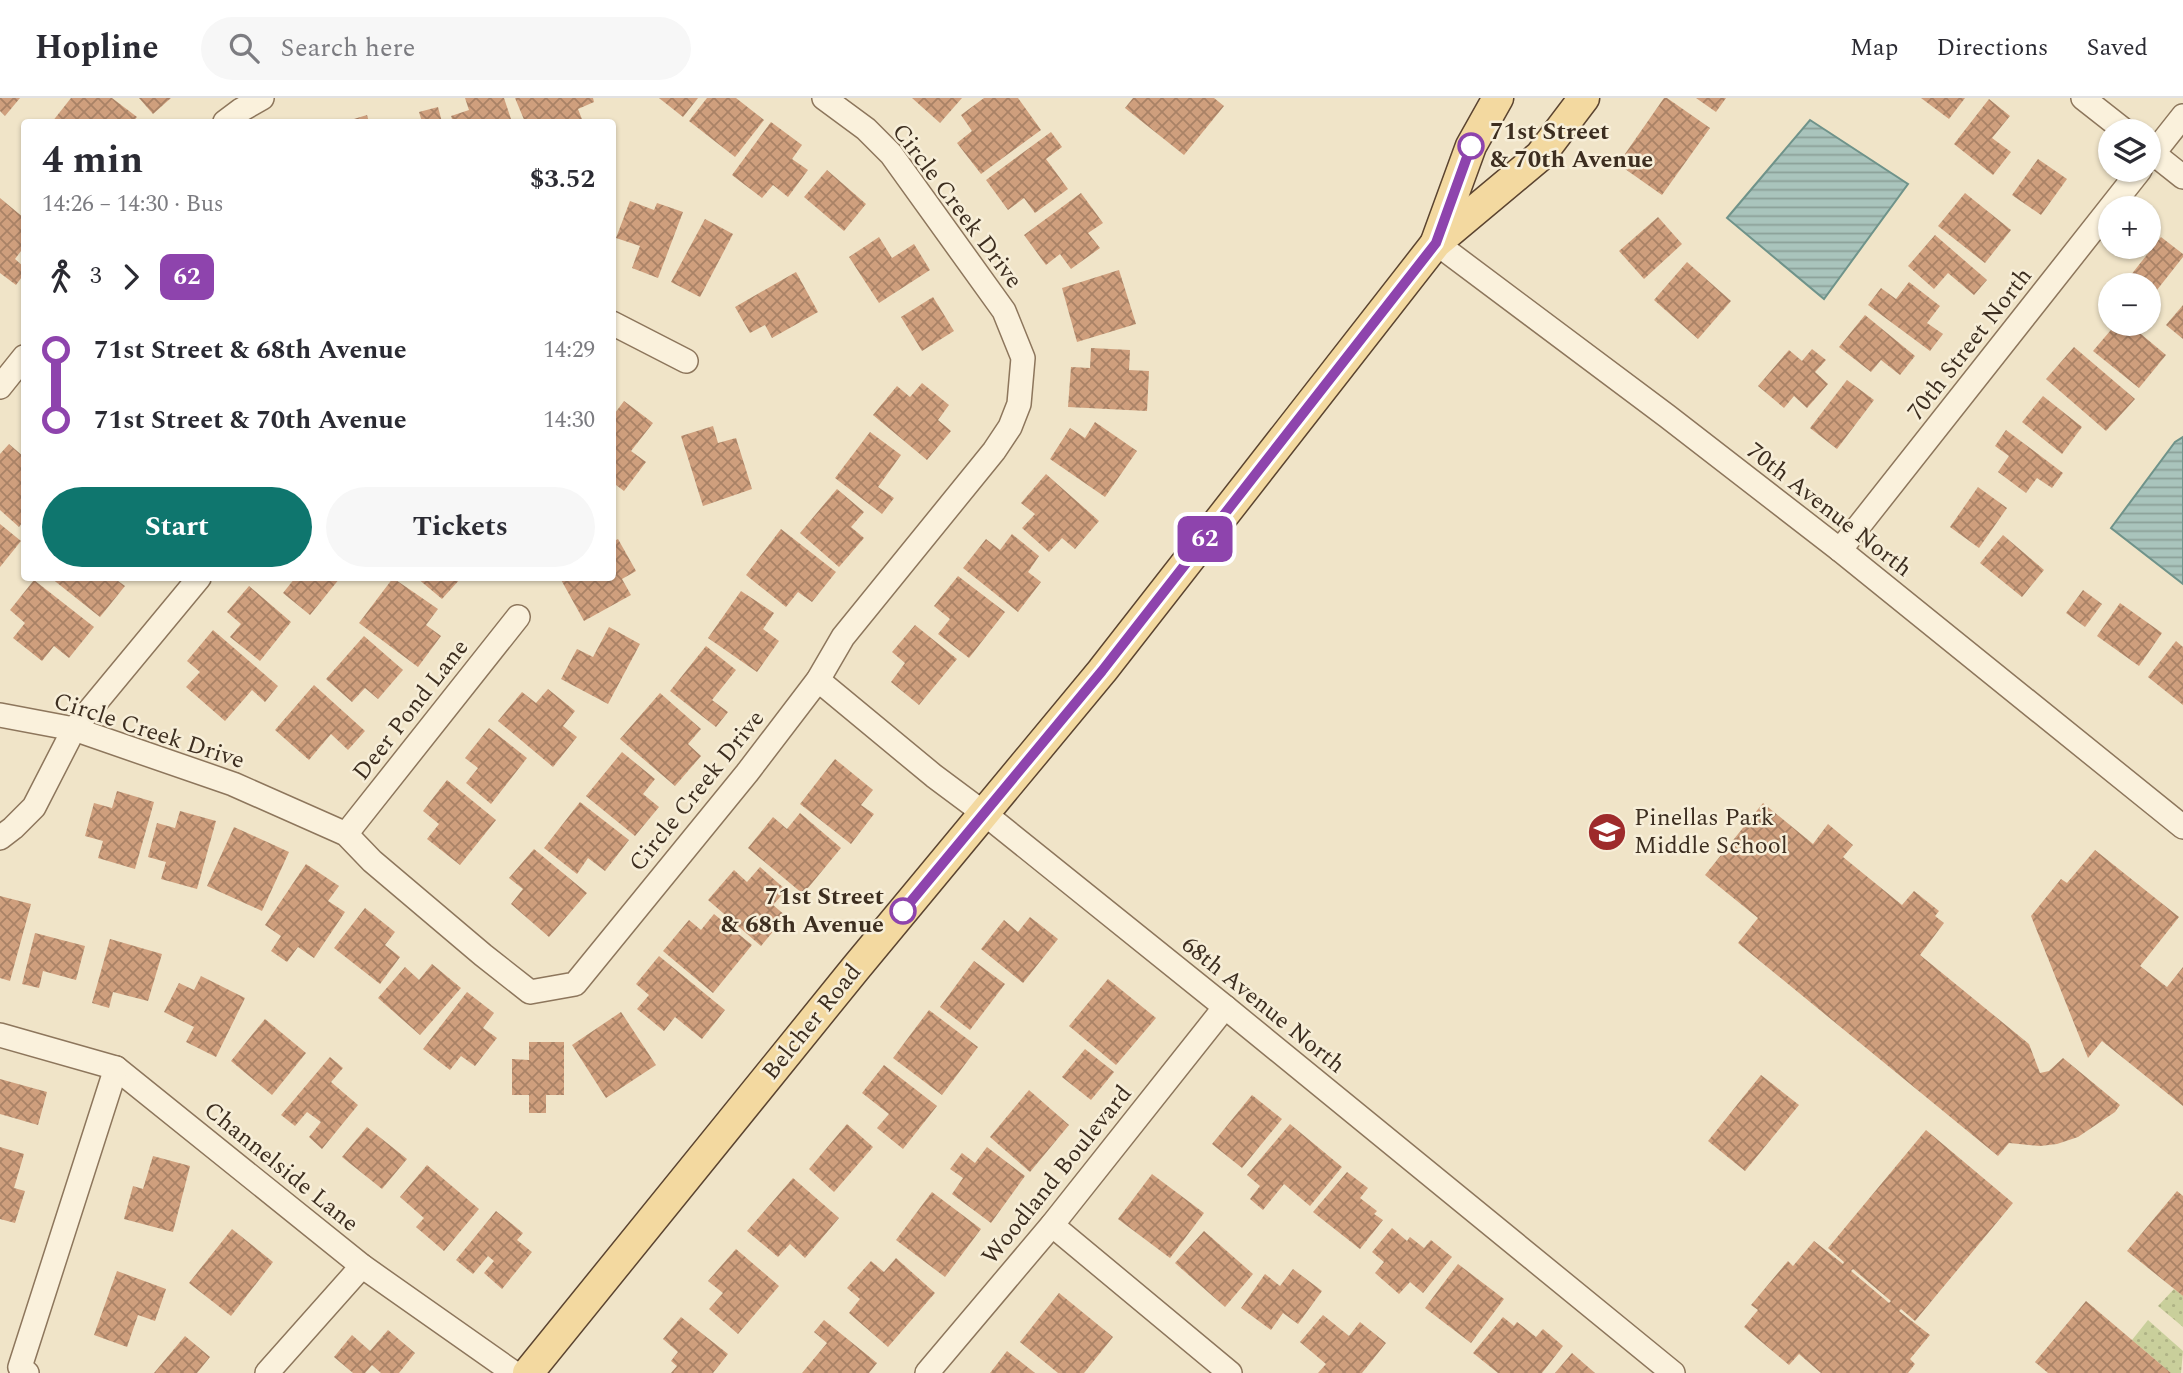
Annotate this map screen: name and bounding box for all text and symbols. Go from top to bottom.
search box [201,17,691,80]
text: Hopline [35,23,159,73]
text: Search here [281,28,415,68]
icon: search [225,29,263,67]
text: Map [1850,30,1898,66]
text: Directions [1936,30,2048,66]
text: Saved [2086,30,2148,66]
place label: 71st Street & 70th Avenue [1490,114,1653,178]
street label: Circle Creek Drive [883,116,1031,296]
map controls [2098,119,2161,336]
button: layers [2098,119,2161,182]
text: 4 min [42,132,143,190]
marker: 71st Street & 70th Avenue [1458,133,1484,159]
text: $3.52 [530,159,595,199]
text: 14:26 – 14:30 · Bus [42,187,224,222]
button: + [2098,196,2161,259]
icon: walk [42,258,80,296]
icon: forward [112,258,150,296]
text: 3 [90,259,102,294]
text: 62 [174,259,200,295]
street label: 70th Street North [1899,260,2041,428]
button: − [2098,273,2161,336]
text: 71st Street & 68th Avenue [94,330,407,370]
text: 14:29 [543,333,595,368]
text: 71st Street & 70th Avenue [94,400,407,440]
text: 14:30 [543,403,595,438]
street label: 70th Avenue North [1738,434,1920,586]
button: Start [42,487,312,567]
button: Tickets [326,487,595,567]
line badge: 62 [1174,516,1236,562]
text: 62 [1192,521,1218,557]
street label: Deer Pond Lane [344,632,478,788]
street label: Circle Creek Drive [49,683,249,779]
street label: Circle Creek Drive [620,702,774,880]
place label: Pinellas Park Middle School [1634,800,1788,864]
school or university icon: Pinellas Park Middle School [1586,811,1628,853]
place label: 71st Street & 68th Avenue [721,879,884,943]
marker: 71st Street & 68th Avenue [890,898,916,924]
street label: 68th Avenue North [1173,928,1353,1083]
street label: Belcher Road [754,956,870,1088]
street label: Woodland Boulevard [973,1077,1141,1273]
street label: Channelside Lane [195,1093,367,1241]

